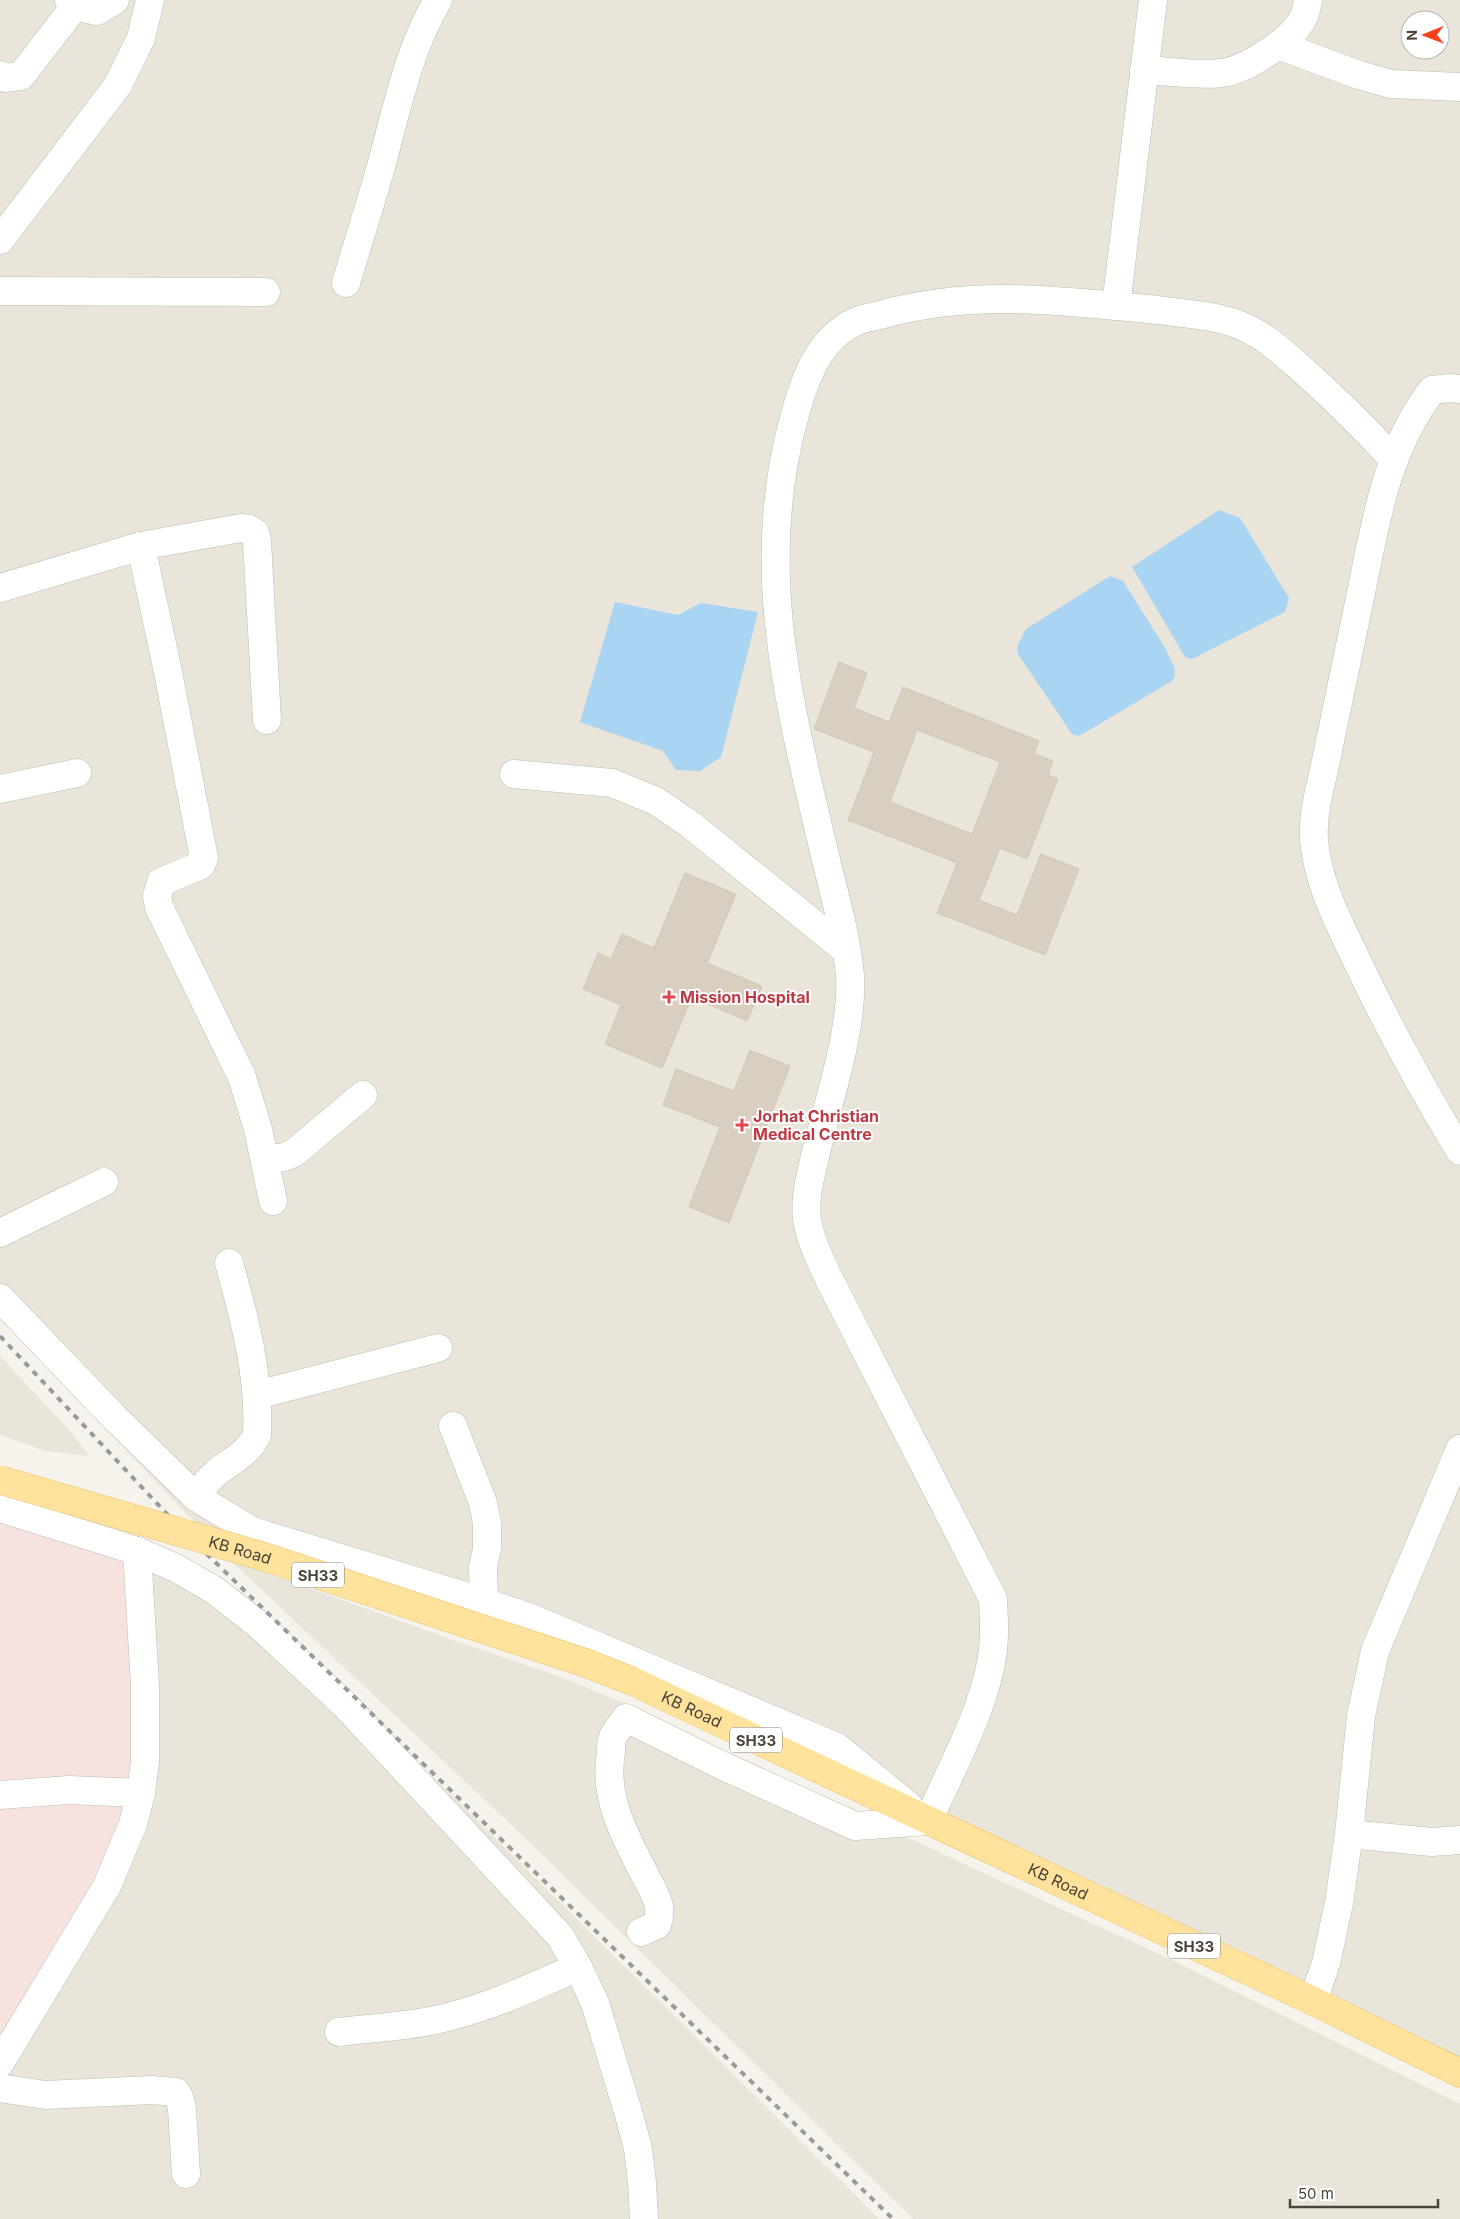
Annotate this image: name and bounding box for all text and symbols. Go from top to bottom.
north arrow [1400,10,1450,60]
text: N [1403,30,1420,41]
place label: Mission Hospital [680,987,810,1007]
marker: Mission Hospital [662,990,676,1004]
place label: Jorhat Christian Medical Centre [753,1106,879,1144]
marker: Jorhat Christian Medical Centre [735,1118,749,1132]
street label: KB Road [206,1531,274,1568]
road number: SH33 [292,1562,344,1588]
street label: KB Road [658,1686,725,1732]
road number: SH33 [730,1728,782,1752]
street label: KB Road [1025,1859,1092,1904]
road number: SH33 [1168,1934,1220,1958]
scale bar [1290,2176,1438,2208]
text: 50 m [1298,2184,1334,2203]

